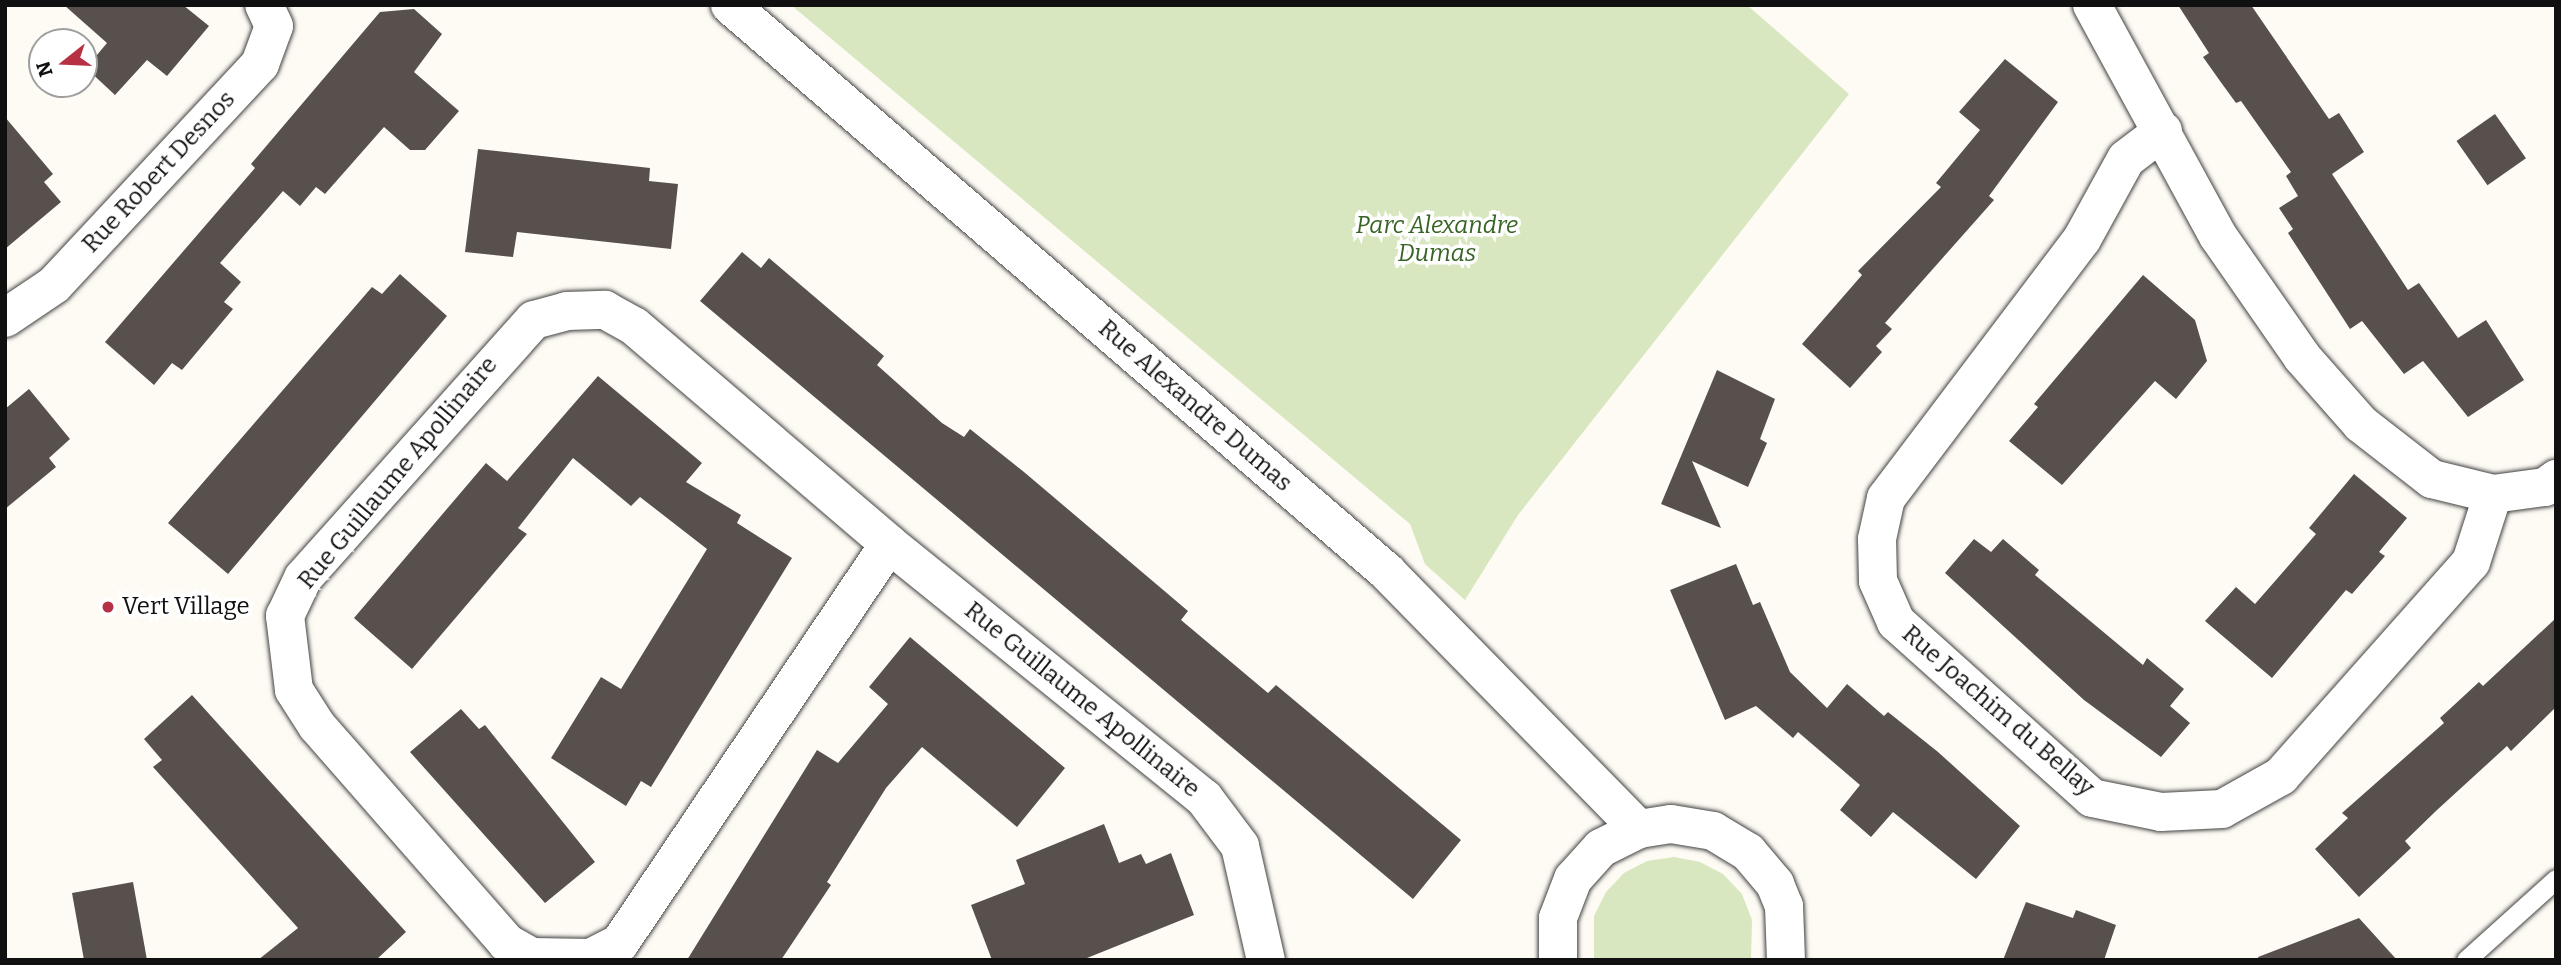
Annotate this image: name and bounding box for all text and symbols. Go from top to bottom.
north arrow [28,28,98,98]
text: N [31,59,58,80]
street label: Rue Robert Desnos [77,85,241,259]
park label: Parc Alexandre Dumas [1356,212,1518,268]
street label: Rue Alexandre Dumas [1092,314,1298,498]
street label: Rue Guillaume Apollinaire [292,351,504,595]
place label: Vert Village [122,593,250,621]
street label: Rue Guillaume Apollinaire [959,596,1205,804]
marker: Vert Village [100,599,116,615]
street label: Rue Joachim du Bellay [1896,620,2100,802]

